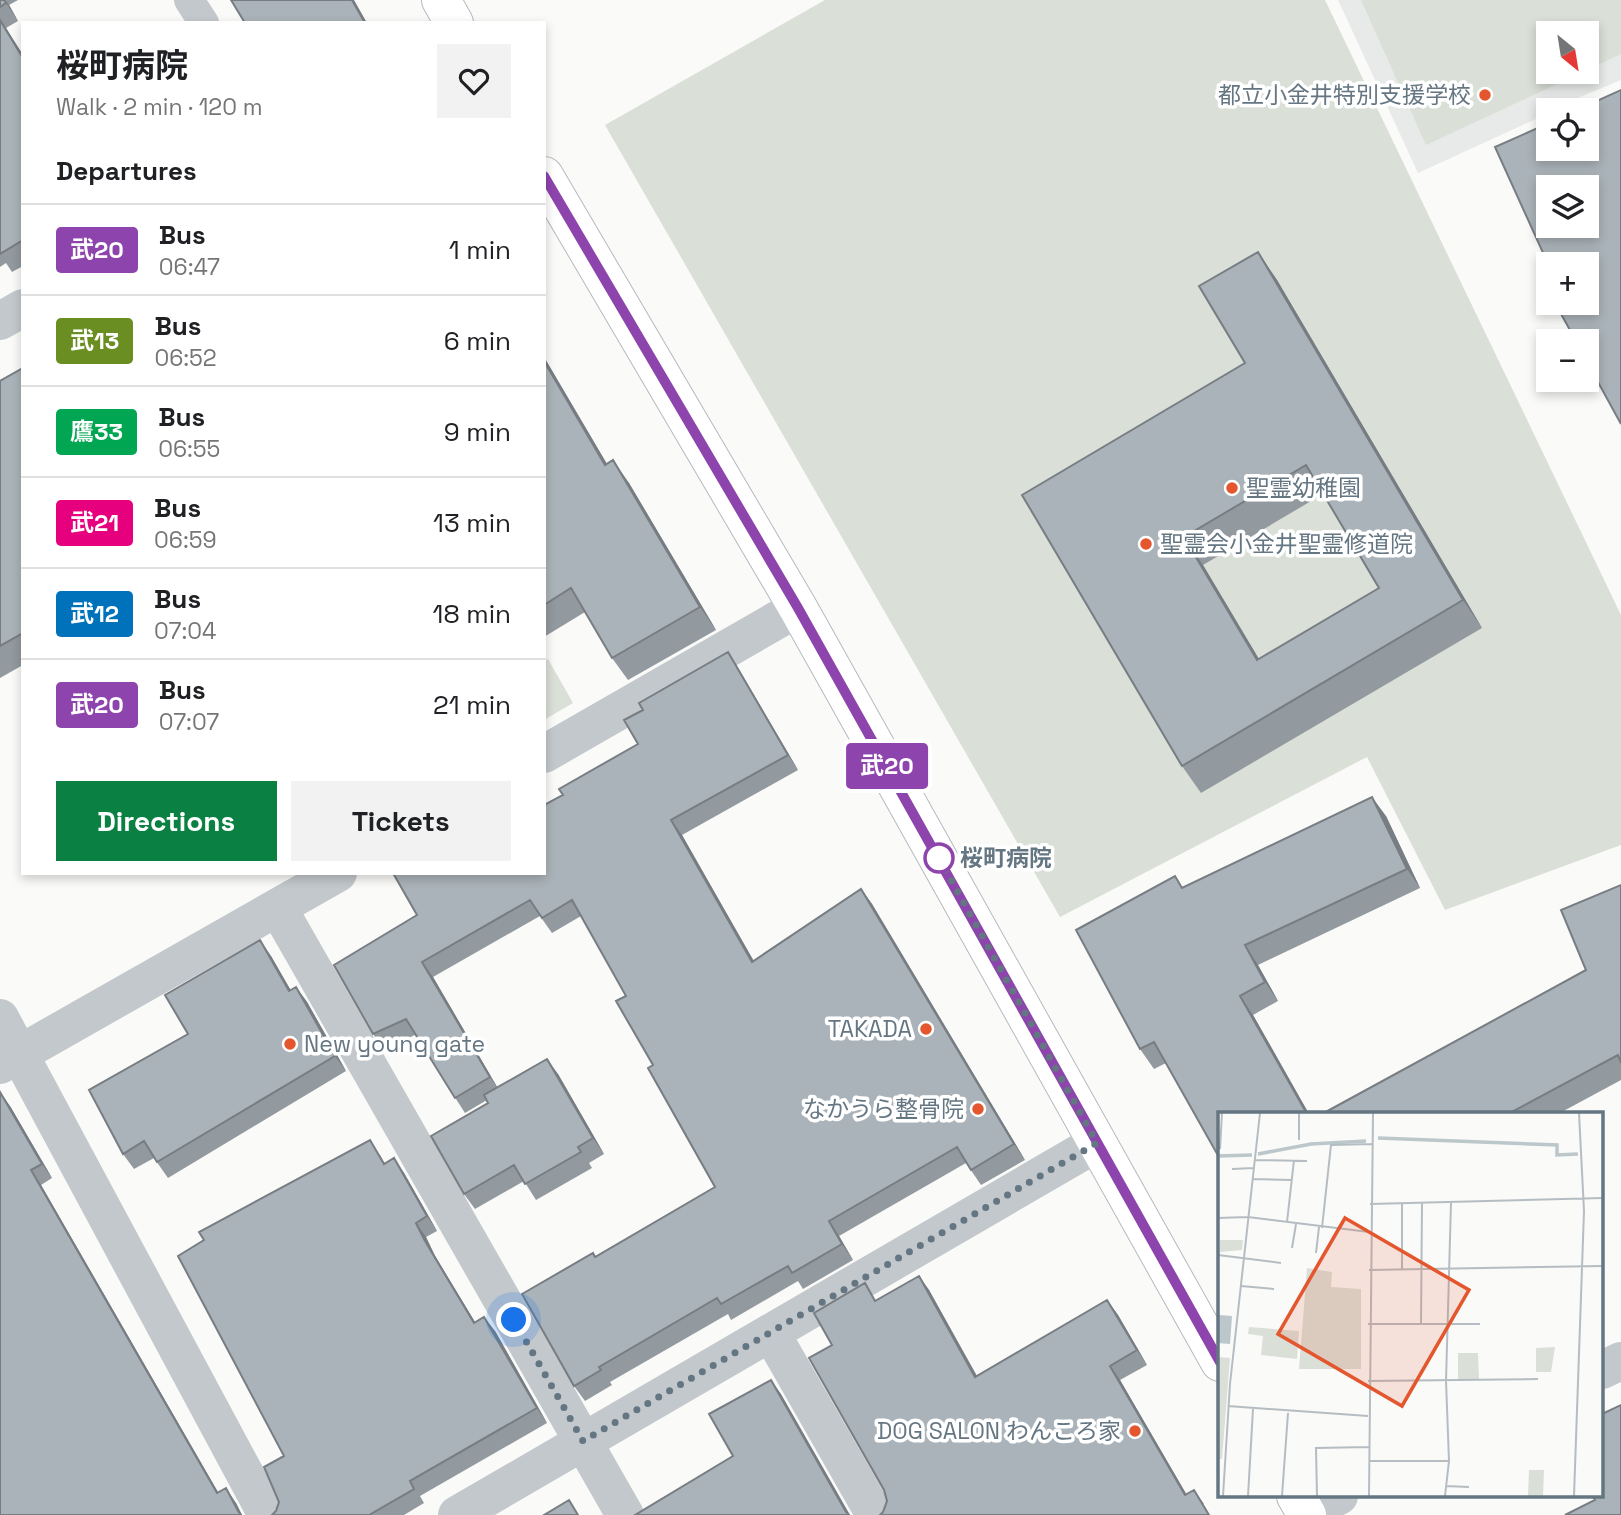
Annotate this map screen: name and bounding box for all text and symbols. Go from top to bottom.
north arrow [1536,21,1600,84]
map controls [1536,21,1599,392]
button: heart [437,44,511,118]
text: 桜町病院 [56,45,188,87]
place label: 都立小金井特別支援学校 [1218,80,1471,110]
marker: 都立小金井特別支援学校 [1477,87,1493,103]
text: Walk · 2 min · 120 m [56,92,263,122]
button: locate [1536,98,1599,161]
text: Departures [56,154,197,188]
button: layers [1536,175,1599,238]
text: Bus [159,218,206,252]
text: 1 min [449,233,511,267]
text: 武20 [70,234,124,265]
text: 06:47 [159,252,220,282]
button: + [1536,252,1599,315]
text: Bus [154,309,201,343]
text: 6 min [444,324,511,358]
text: 武13 [70,325,119,356]
button: − [1536,329,1599,392]
text: 06:52 [154,343,217,373]
text: Bus [158,400,205,434]
text: 9 min [444,415,511,449]
text: 鷹33 [70,416,123,447]
text: 06:55 [158,434,220,464]
place label: 聖霊幼稚園 [1246,473,1361,503]
marker: 聖霊幼稚園 [1224,480,1240,496]
text: Bus [154,491,201,525]
text: 13 min [433,506,511,540]
text: 武21 [70,507,119,538]
text: 06:59 [154,525,217,555]
place label: 聖霊会小金井聖霊修道院 [1160,529,1413,559]
marker: 聖霊会小金井聖霊修道院 [1138,536,1154,552]
text: Bus [154,582,201,616]
text: 18 min [433,597,511,631]
text: 武12 [70,598,119,629]
text: 07:04 [154,616,216,646]
text: Bus [159,673,206,707]
text: 21 min [433,688,511,722]
text: 武20 [70,689,124,720]
text: 07:07 [159,707,219,737]
line badge: 武20 [847,743,927,789]
text: 武20 [860,750,914,781]
button: Directions [56,781,277,861]
button: Tickets [291,781,511,861]
marker: 桜町病院 [924,843,954,873]
place label: 桜町病院 [960,843,1052,873]
place label: TAKADA [828,1014,912,1044]
marker: TAKADA [918,1021,934,1037]
place label: New young gate [304,1029,485,1059]
marker: New young gate [282,1036,298,1052]
place label: なかうら整骨院 [803,1094,964,1124]
marker: なかうら整骨院 [970,1101,986,1117]
inset map [1218,1112,1604,1498]
your location [496,1302,531,1337]
place label: DOG SALON わんころ家 [877,1416,1121,1446]
marker: DOG SALON わんころ家 [1127,1423,1143,1439]

